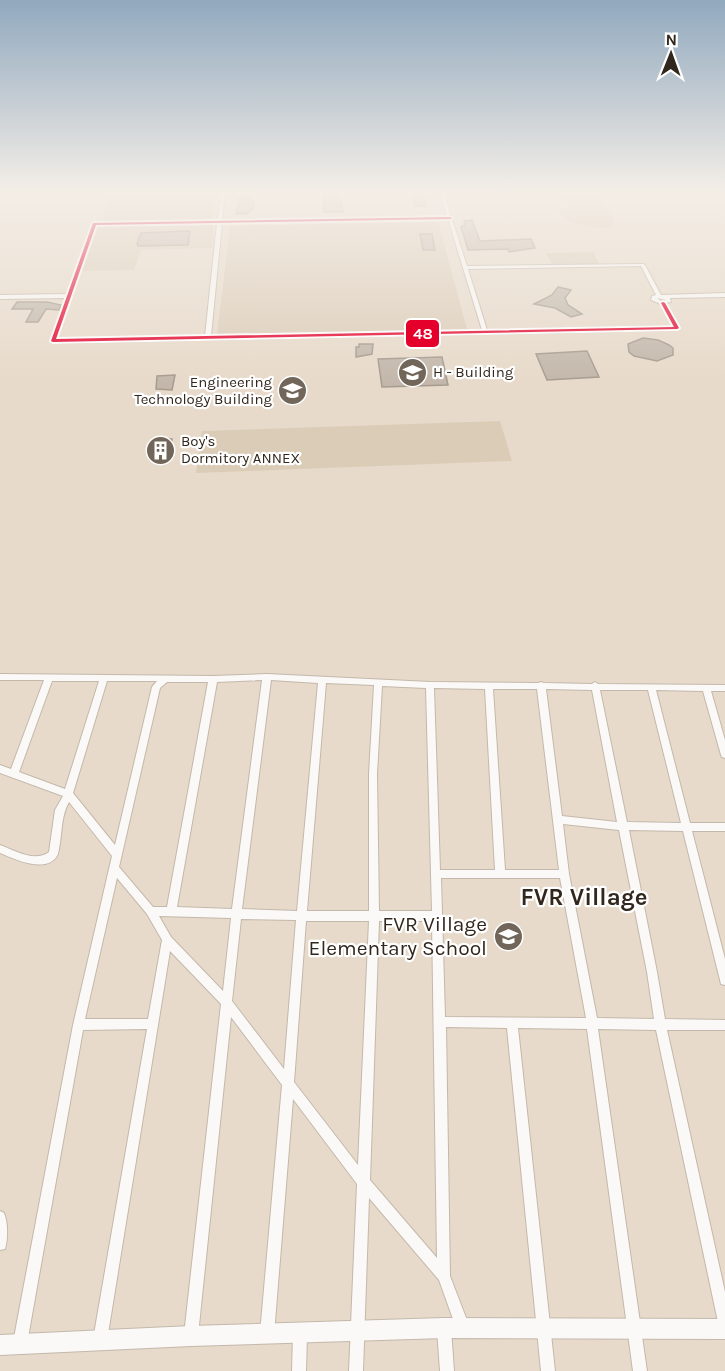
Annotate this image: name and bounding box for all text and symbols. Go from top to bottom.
north arrow [641,24,701,84]
text: N [665,30,677,49]
line badge: 48 [405,319,440,348]
text: 48 [413,324,433,343]
school or university icon: H - Building [396,356,428,388]
place label: H - Building [433,363,514,381]
place label: Engineering Technology Building [134,373,273,408]
school or university icon: Engineering Technology Building [277,375,309,407]
place label: Boy's Dormitory ANNEX [181,432,300,467]
building icon: Boy's Dormitory ANNEX [144,434,176,466]
district label: FVR Village [521,883,647,911]
place label: FVR Village Elementary School [309,912,487,960]
school or university icon: FVR Village Elementary School [492,920,524,952]

